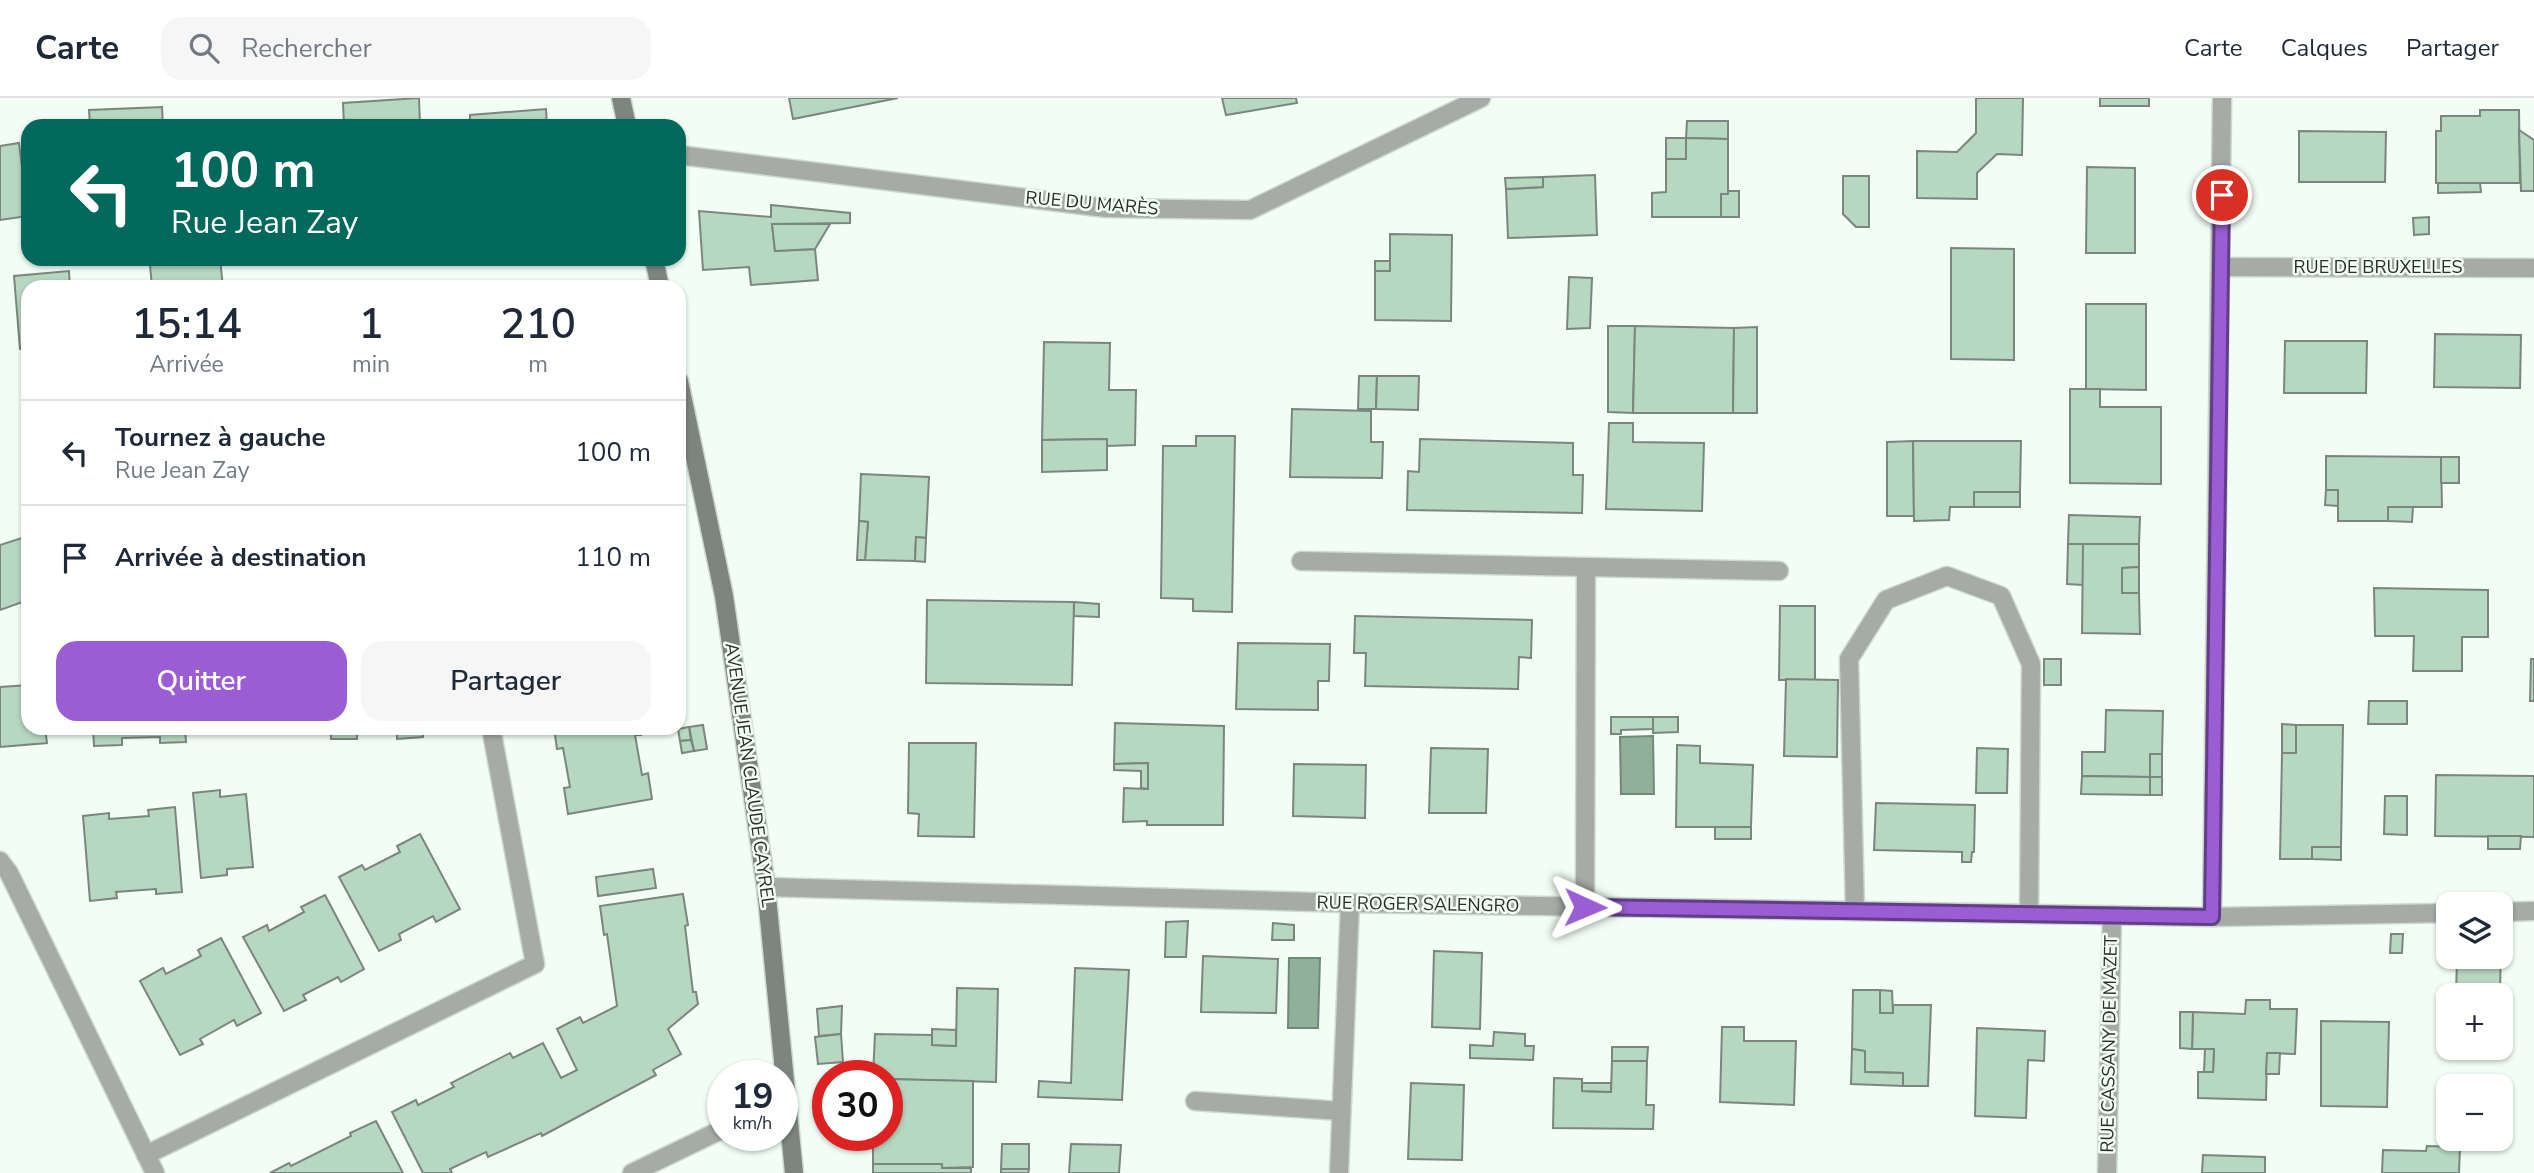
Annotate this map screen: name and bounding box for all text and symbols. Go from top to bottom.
search box [161,17,651,80]
text: Carte [35,26,119,71]
icon: search [185,29,223,67]
text: Rechercher [241,31,372,66]
text: Carte [2184,32,2243,64]
text: Calques [2281,32,2368,64]
text: Partager [2406,32,2499,64]
text: 100 m [171,137,315,204]
icon: left [56,147,147,238]
pin [2192,165,2252,225]
icon: arrive [2203,176,2241,214]
street label: RUE DU MARÈS [1025,185,1159,221]
text: Rue Jean Zay [171,201,358,244]
street label: RUE DE BRUXELLES [2293,255,2463,279]
text: 15:14 [131,296,242,353]
text: 1 [358,296,384,353]
text: 210 [500,296,576,353]
text: Arrivée [149,349,224,380]
text: min [352,349,390,380]
text: m [528,349,548,380]
text: Tournez à gauche [115,420,326,455]
icon: left [56,434,94,472]
text: 100 m [575,435,651,470]
text: Rue Jean Zay [115,455,250,486]
icon: arrive [56,539,94,577]
text: Arrivée à destination [115,540,366,575]
text: 110 m [575,540,651,575]
button: Quitter [56,641,347,721]
button: Partager [361,641,651,721]
street label: AVENUE JEAN CLAUDE CAYREL [720,641,780,909]
position arrow [1548,870,1622,944]
street label: RUE ROGER SALENGRO [1316,890,1520,918]
map controls [2436,892,2513,1151]
button: layers [2436,892,2513,969]
street label: RUE CASSANY DE MAZET [2095,935,2123,1153]
button: + [2436,983,2513,1060]
speed limit sign: 30 [812,1060,903,1151]
text: 19 [731,1073,774,1120]
button: − [2436,1074,2513,1151]
text: km/h [733,1111,772,1135]

